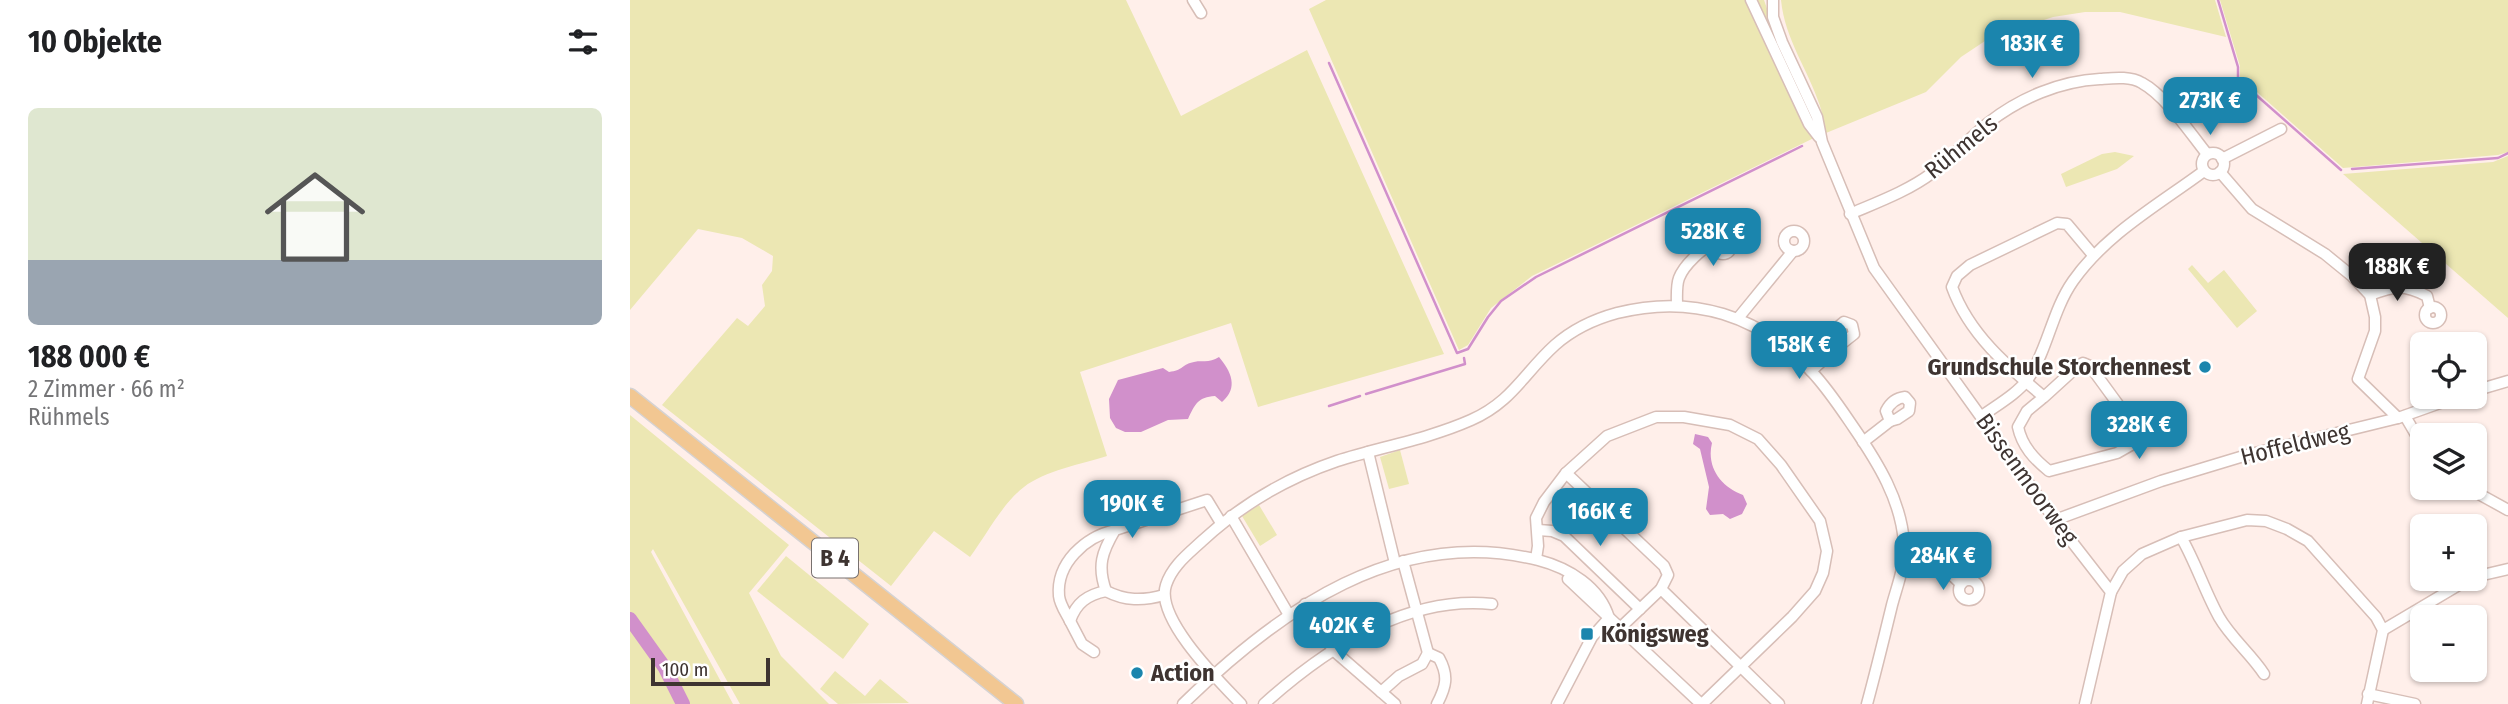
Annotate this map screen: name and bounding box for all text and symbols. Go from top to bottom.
pin: 183K € [1975,20,2089,80]
icon: filters [564,23,602,61]
text: 10 Objekte [28,24,162,60]
text: 183K € [2000,29,2064,57]
pin: 273K € [2153,78,2267,137]
text: 273K € [2179,86,2241,114]
street label: Rühmels [1919,109,2003,185]
icon: home [252,154,378,280]
pin: 528K € [1656,208,1770,268]
text: 528K € [1681,217,1745,245]
pin: 188K € [2340,244,2454,303]
text: 188K € [2365,252,2429,280]
pin: 158K € [1742,322,1856,381]
text: 158K € [1767,330,1831,358]
map controls [2410,332,2487,682]
button: locate [2410,332,2487,409]
text: 188 000 € [28,339,150,375]
place label: Grundschule Storchennest [1927,353,2192,381]
marker: Grundschule Storchennest [2197,359,2213,375]
text: 2 Zimmer · 66 m² [28,375,185,403]
pin: 328K € [2082,402,2196,461]
text: Rühmels [28,403,110,431]
street label: Bissenmoorweg [1970,408,2084,550]
text: 328K € [2107,410,2171,438]
street label: Hoffeldweg [2238,417,2353,471]
button: layers [2410,423,2487,500]
pin: 190K € [1075,480,1189,540]
text: 190K € [1100,489,1164,517]
pin: 166K € [1543,489,1657,548]
text: 166K € [1568,497,1632,525]
button: + [2410,514,2487,591]
pin: 284K € [1886,532,2000,592]
road number: B 4 [812,538,858,578]
text: 284K € [1910,541,1976,569]
pin: 402K € [1285,602,1399,662]
button: − [2410,605,2487,682]
text: 402K € [1309,611,1375,639]
place label: Königsweg [1601,620,1709,648]
marker: Königsweg [1579,626,1595,642]
scale bar [651,655,770,687]
text: 100 m [662,658,708,681]
place label: Action [1150,659,1215,687]
marker: Action [1129,665,1145,681]

